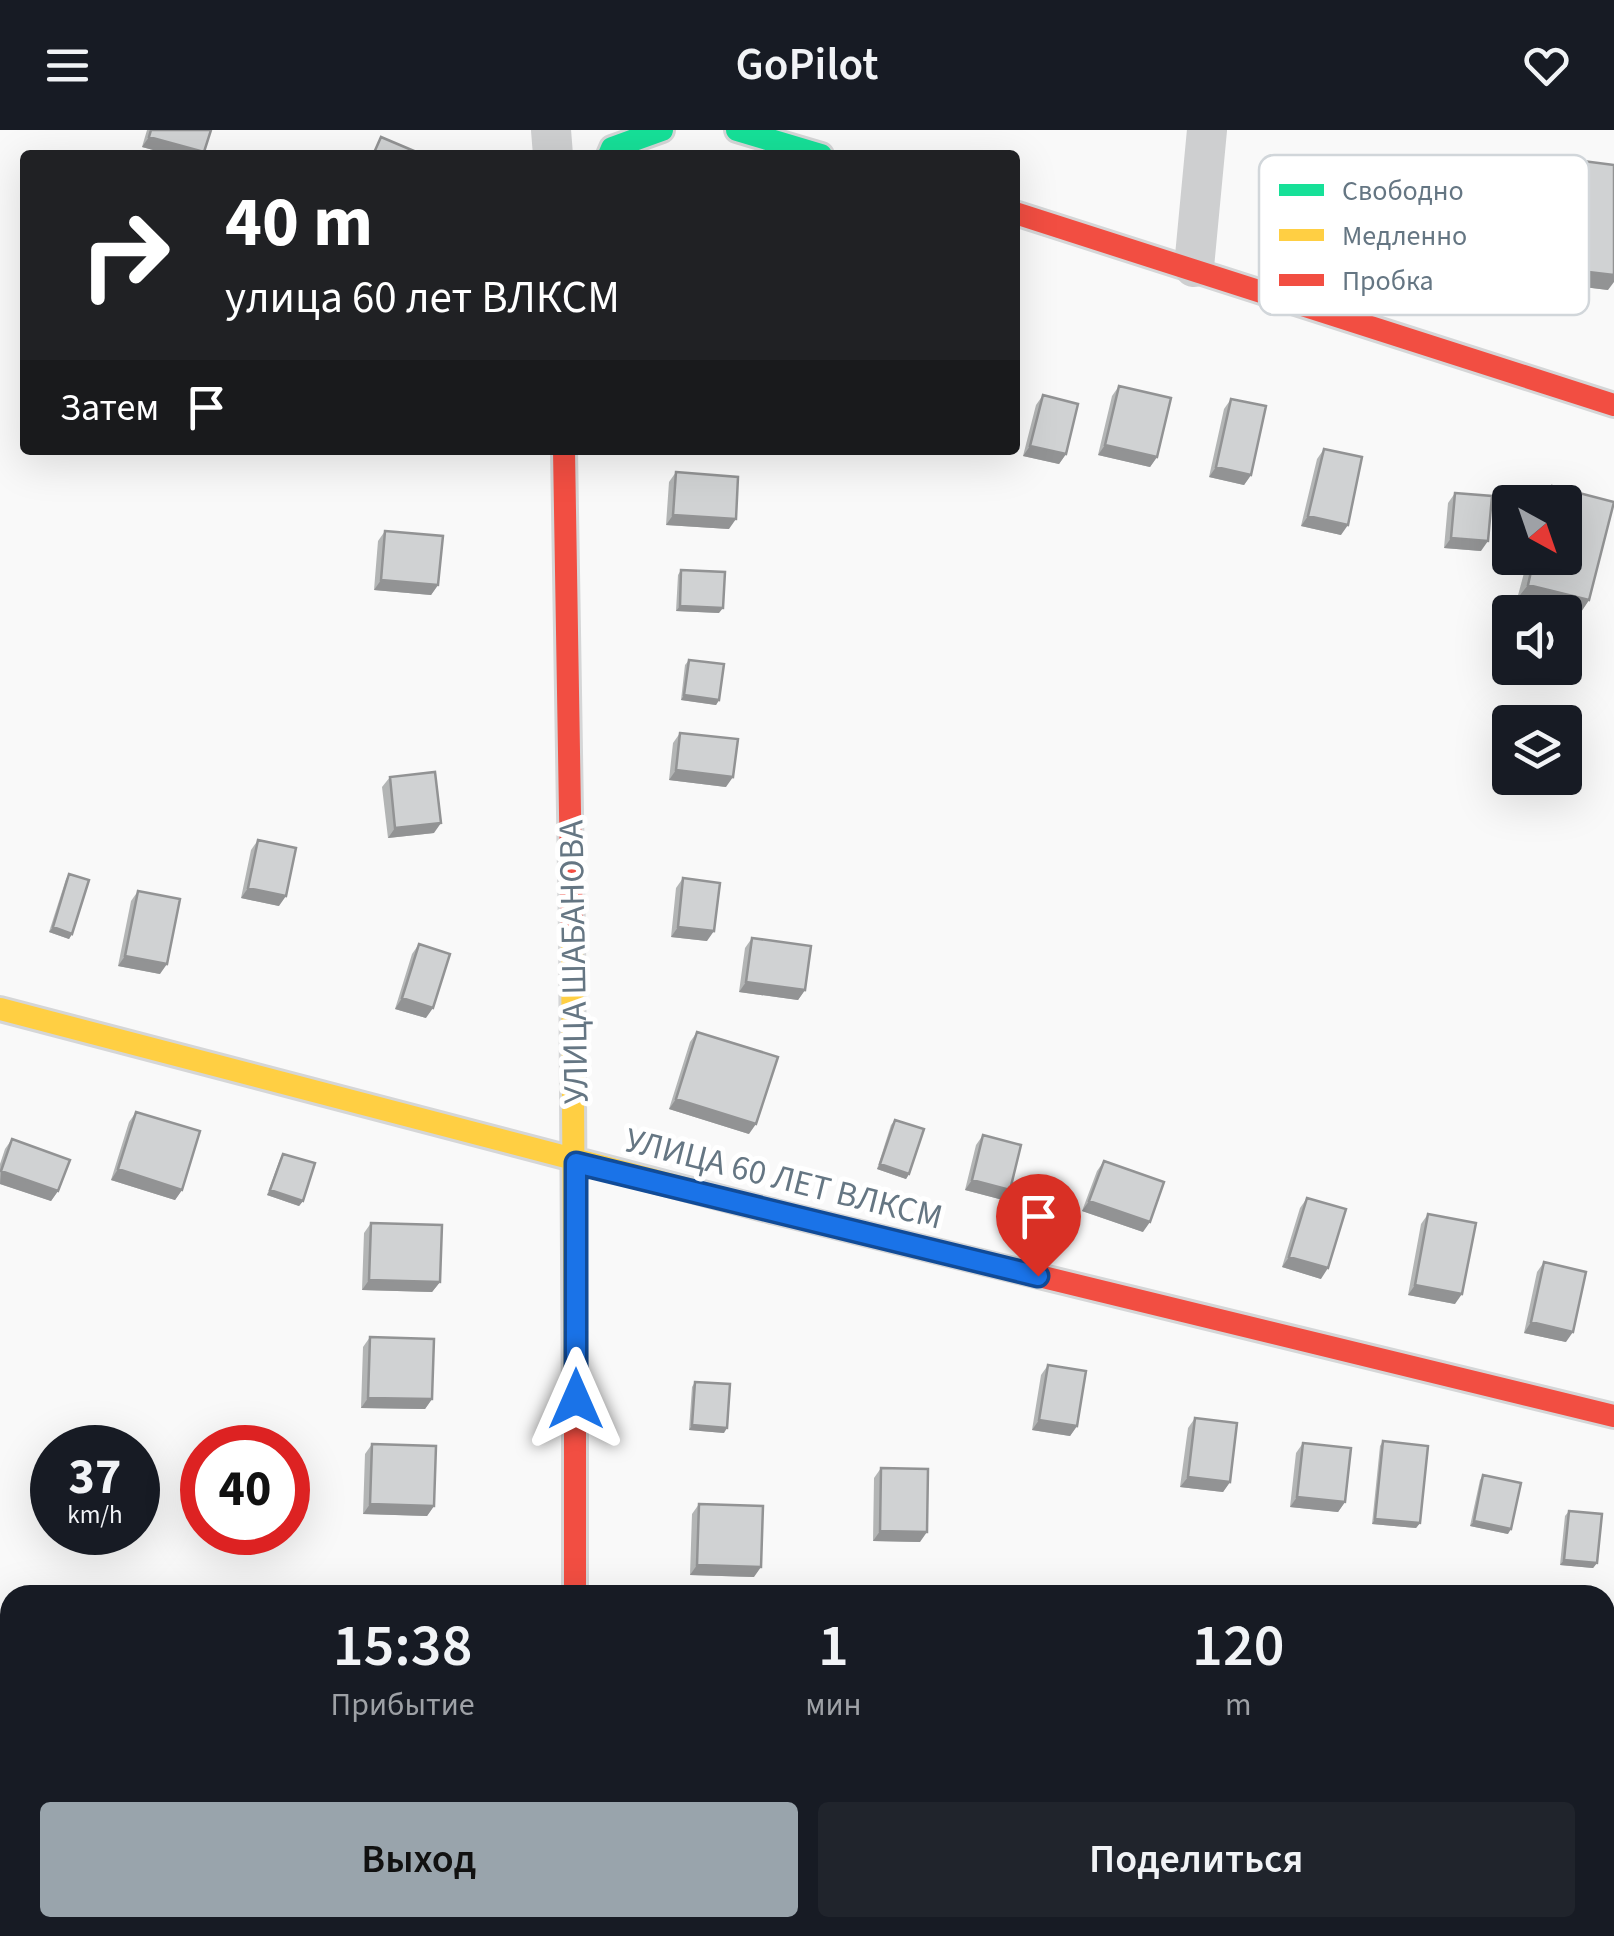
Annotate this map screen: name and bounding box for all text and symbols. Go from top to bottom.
text: GoPilot [735,33,879,97]
icon: menu [40,38,95,93]
icon: heart [1519,38,1574,93]
legend [1259,155,1589,315]
text: Свободно [1342,171,1464,211]
text: 40 m [225,173,373,273]
icon: right [60,190,190,320]
text: Медленно [1342,216,1467,256]
text: Пробка [1342,261,1434,301]
text: улица 60 лет ВЛКСМ [225,266,620,330]
icon: arrive [179,380,234,435]
text: Затем [60,381,159,435]
north arrow [1492,485,1582,575]
map controls [1492,485,1582,795]
button: sound [1492,595,1582,685]
button: layers [1492,705,1582,795]
street label: УЛИЦА ШАБАНОВА [547,820,601,1104]
street label: УЛИЦА 60 ЛЕТ ВЛКСМ [620,1115,948,1243]
pin [996,1174,1081,1277]
icon: arrive [1011,1189,1066,1244]
position arrow [524,1347,628,1451]
speed limit sign: 40 [180,1425,310,1555]
text: 37 [69,1442,121,1513]
text: km/h [67,1497,123,1533]
text: 15:38 [333,1604,472,1689]
text: 1 [818,1604,849,1689]
text: 120 [1192,1604,1284,1689]
text: Прибытие [331,1682,475,1728]
text: мин [805,1682,862,1728]
text: m [1225,1682,1252,1728]
button: Выход [40,1802,798,1917]
button: Поделиться [818,1802,1575,1917]

